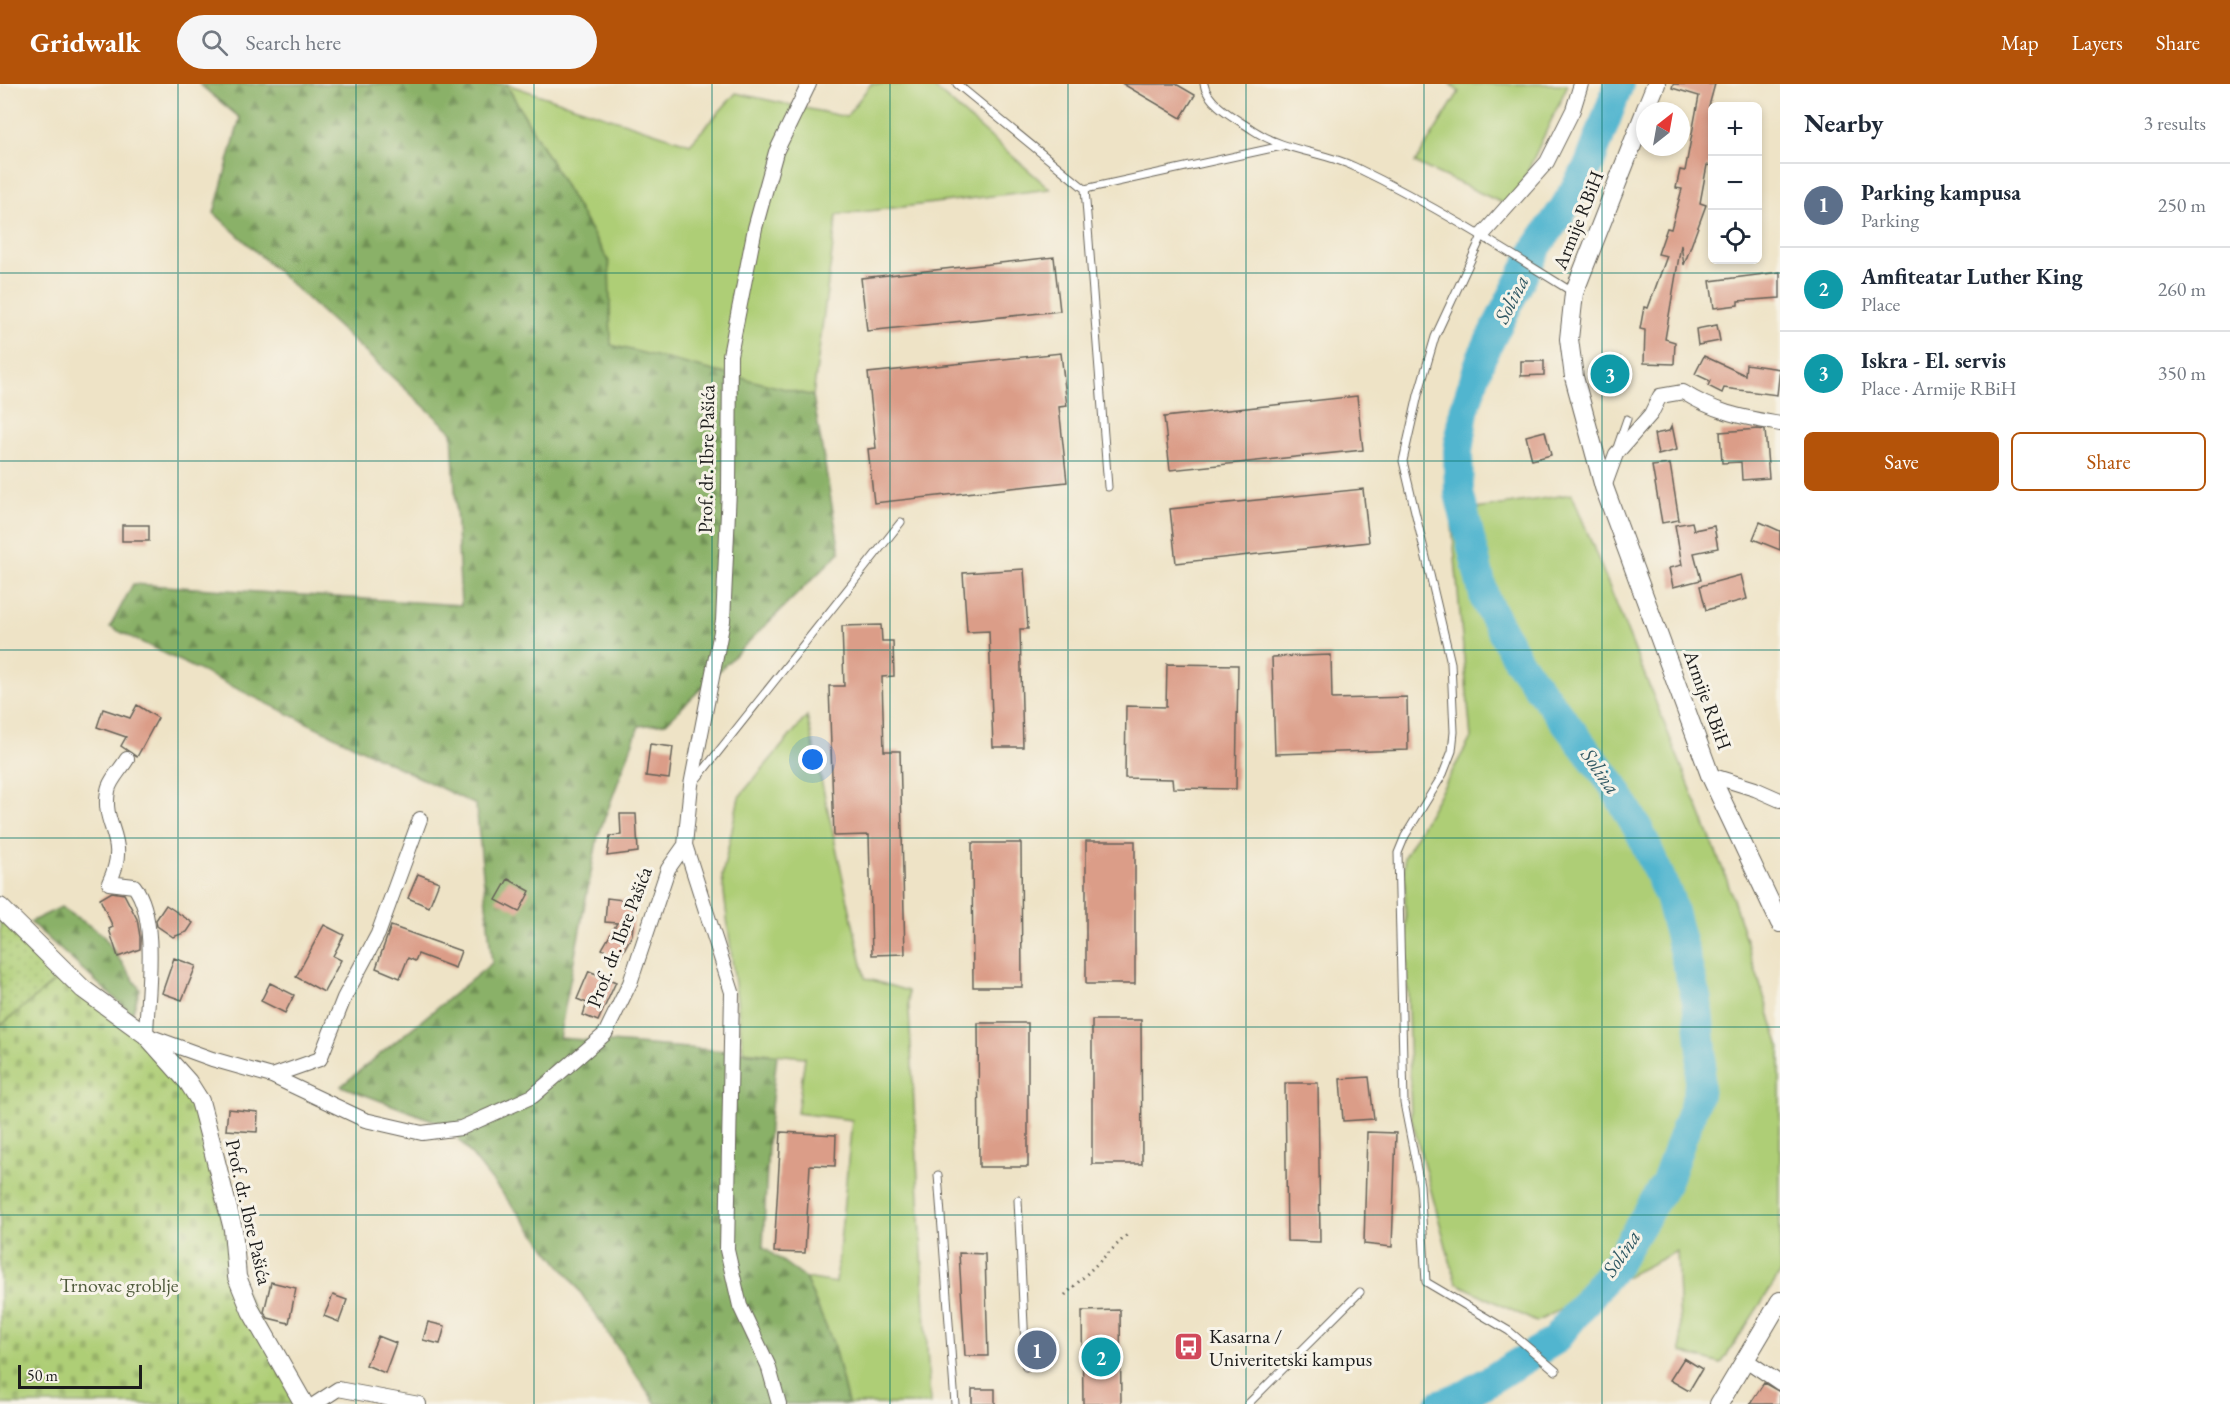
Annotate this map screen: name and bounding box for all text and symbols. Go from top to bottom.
search box [177,15,597,69]
text: Gridwalk [30,24,141,60]
icon: search [198,26,231,59]
text: Search here [246,28,341,57]
text: Map [2001,29,2039,56]
text: Layers [2072,29,2123,56]
text: Share [2156,29,2200,56]
north arrow [1636,102,1690,156]
map controls [1708,102,1762,264]
button: + [1708,102,1762,156]
text: Nearby [1804,106,1884,140]
text: 3 results [2143,110,2206,136]
button: − [1708,156,1762,210]
street label: Armije RBiH [1546,167,1610,274]
text: Parking kampusa [1861,178,2021,207]
text: 1 [1818,192,1829,218]
text: 250 m [2158,192,2206,218]
text: Parking [1861,207,1919,233]
button: locate [1708,210,1762,264]
text: Amfiteatar Luther King [1861,262,2083,291]
water label: Solina [1487,270,1535,329]
text: 2 [1818,276,1829,302]
text: 260 m [2158,276,2206,302]
text: Place [1861,291,1900,317]
text: Iskra - El. servis [1861,346,2006,375]
pin: 3 [1590,352,1630,396]
text: 3 [1818,360,1829,386]
text: 350 m [2158,360,2206,386]
text: Place · Armije RBiH [1861,375,2017,401]
street label: Prof. dr. Ibre Pašića [692,384,720,534]
button: Save [1804,432,1999,491]
button: Share [2011,432,2206,491]
street label: Armije RBiH [1678,646,1738,754]
water label: Solina [1575,742,1627,799]
your location [798,745,827,774]
street label: Prof. dr. Ibre Pašića [580,863,658,1011]
street label: Prof. dr. Ibre Pašića [220,1137,278,1287]
water label: Solina [1595,1224,1646,1282]
park label: Trnovac groblje [59,1272,179,1298]
place label: Kasarna / Univeritetski kampus [1209,1323,1372,1372]
pin: 1 [1018,1328,1056,1372]
bus stop icon: Kasarna / Univeritetski kampus [1172,1331,1204,1363]
pin: 2 [1082,1334,1120,1380]
scale bar [18,1362,142,1390]
text: 50 m [27,1365,58,1386]

